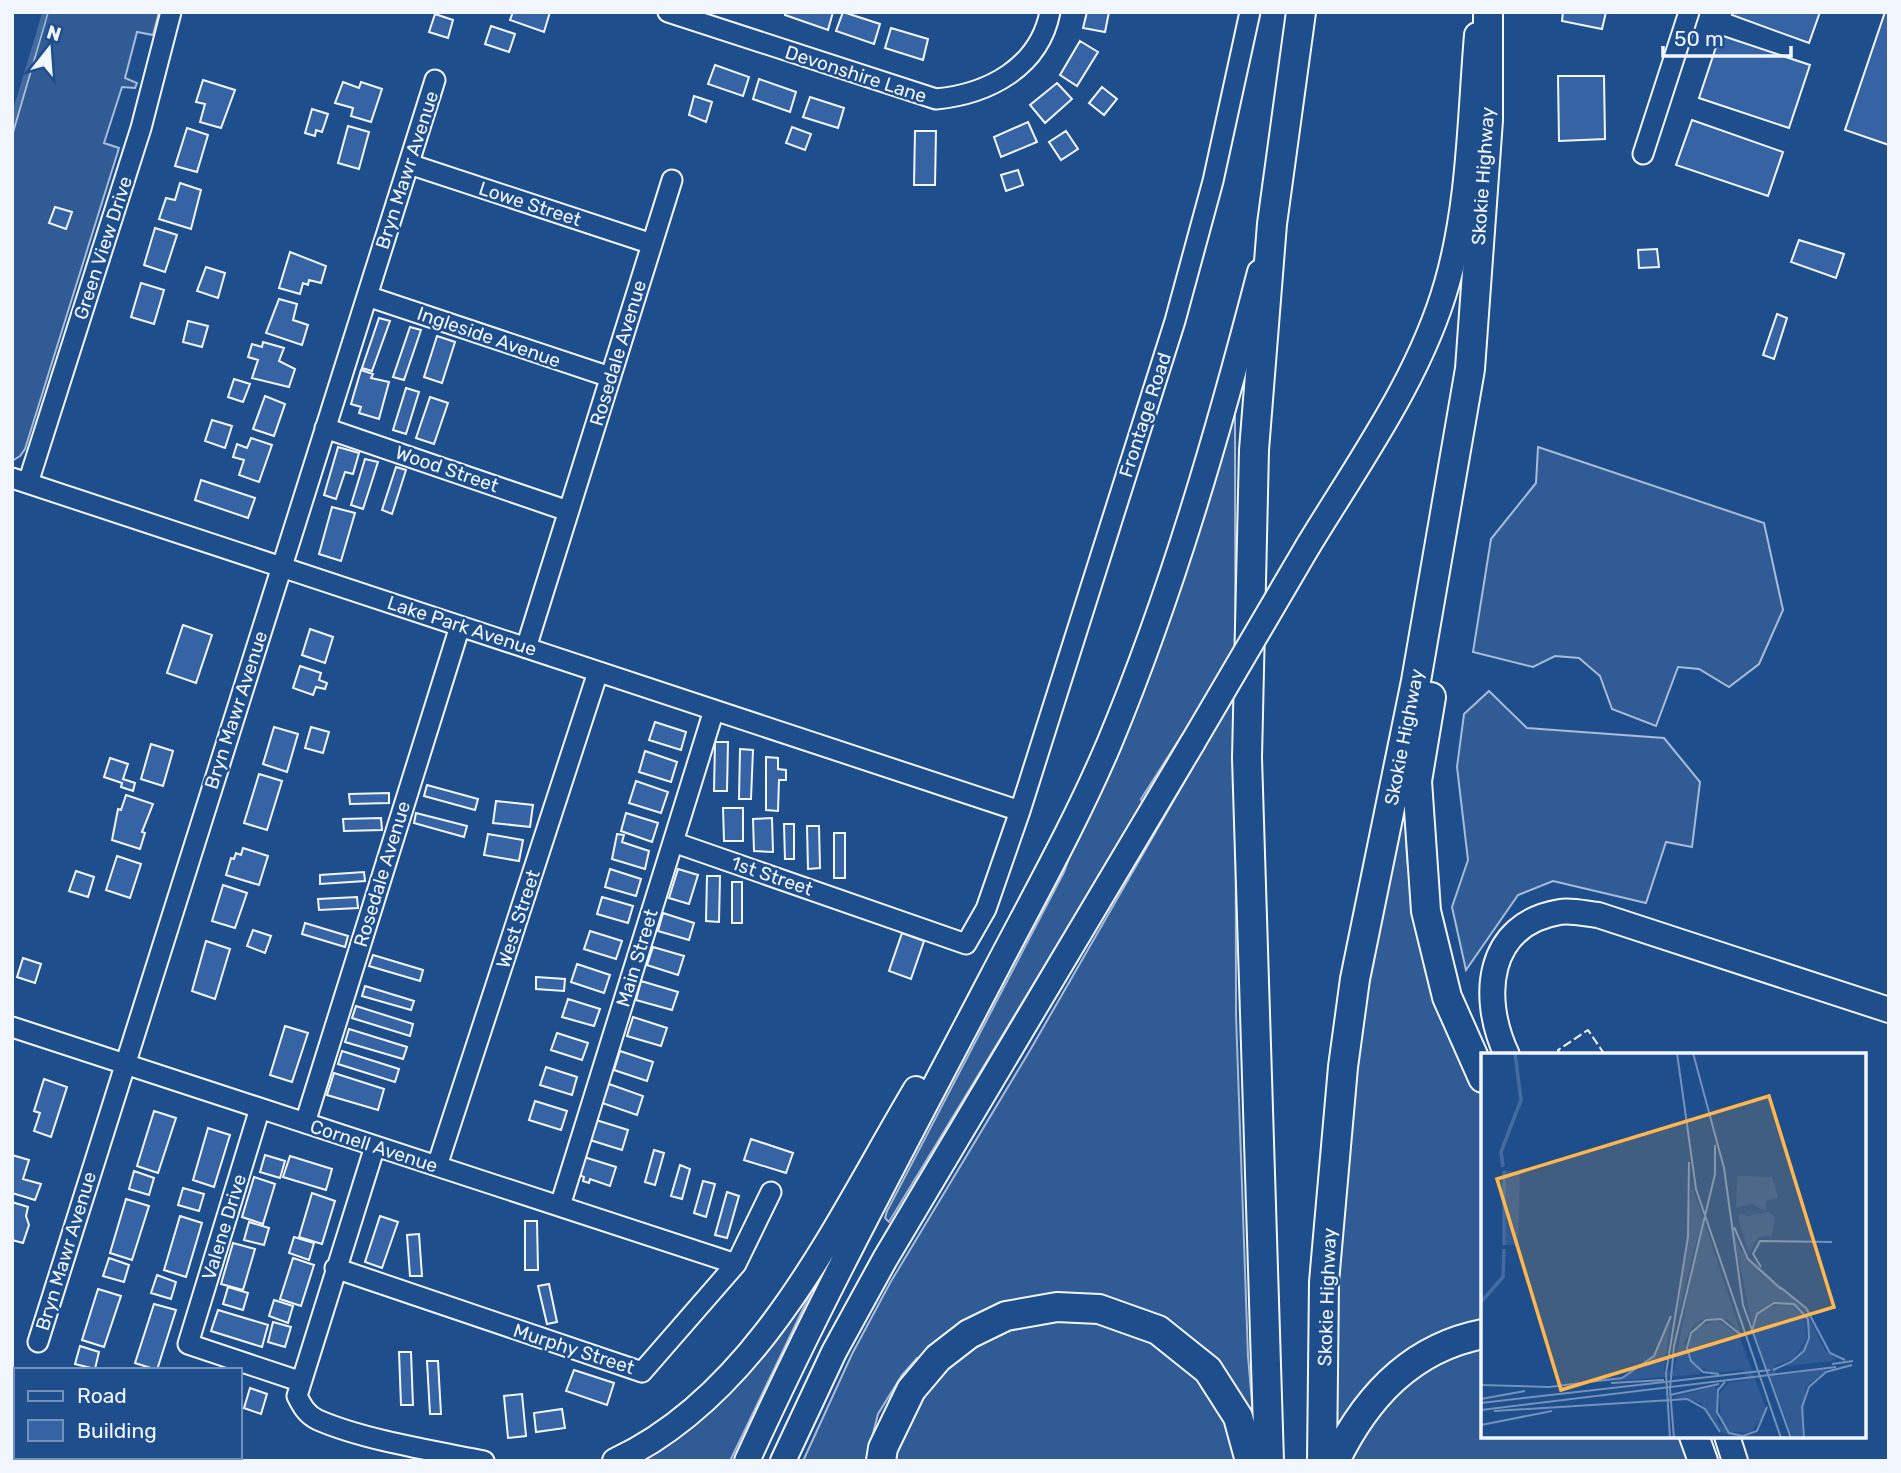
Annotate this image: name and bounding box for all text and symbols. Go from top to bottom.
north arrow [14,14,84,84]
scale bar [1663,14,1791,58]
text: N [44,20,64,46]
text: 50 m [1674,26,1724,51]
street label: Devonshire Lane [782,40,930,108]
street label: Bryn Mawr Avenue [371,88,443,252]
street label: Skokie Highway [1467,106,1499,246]
street label: Green View Drive [69,173,137,323]
street label: Lowe Street [476,177,585,232]
street label: Rosedale Avenue [585,277,651,429]
street label: Ingleside Avenue [414,302,564,372]
street label: Frontage Road [1114,350,1176,480]
street label: Wood Street [392,441,502,498]
street label: Lake Park Avenue [384,591,540,661]
street label: Bryn Mawr Avenue [200,628,272,792]
street label: Skokie Highway [1380,667,1428,807]
street label: Rosedale Avenue [349,798,415,950]
street label: 1st Street [728,851,816,901]
street label: West Street [491,866,545,971]
street label: Main Street [611,906,663,1010]
inset map [1481,1053,1866,1438]
street label: Cornell Avenue [307,1115,441,1177]
street label: Bryn Mawr Avenue [31,1169,101,1333]
street label: Valene Drive [197,1171,251,1283]
street label: Skokie Highway [1313,1227,1341,1367]
street label: Murphy Street [511,1319,638,1380]
legend [14,1368,242,1459]
text: Road [77,1383,127,1408]
text: Building [77,1418,157,1443]

